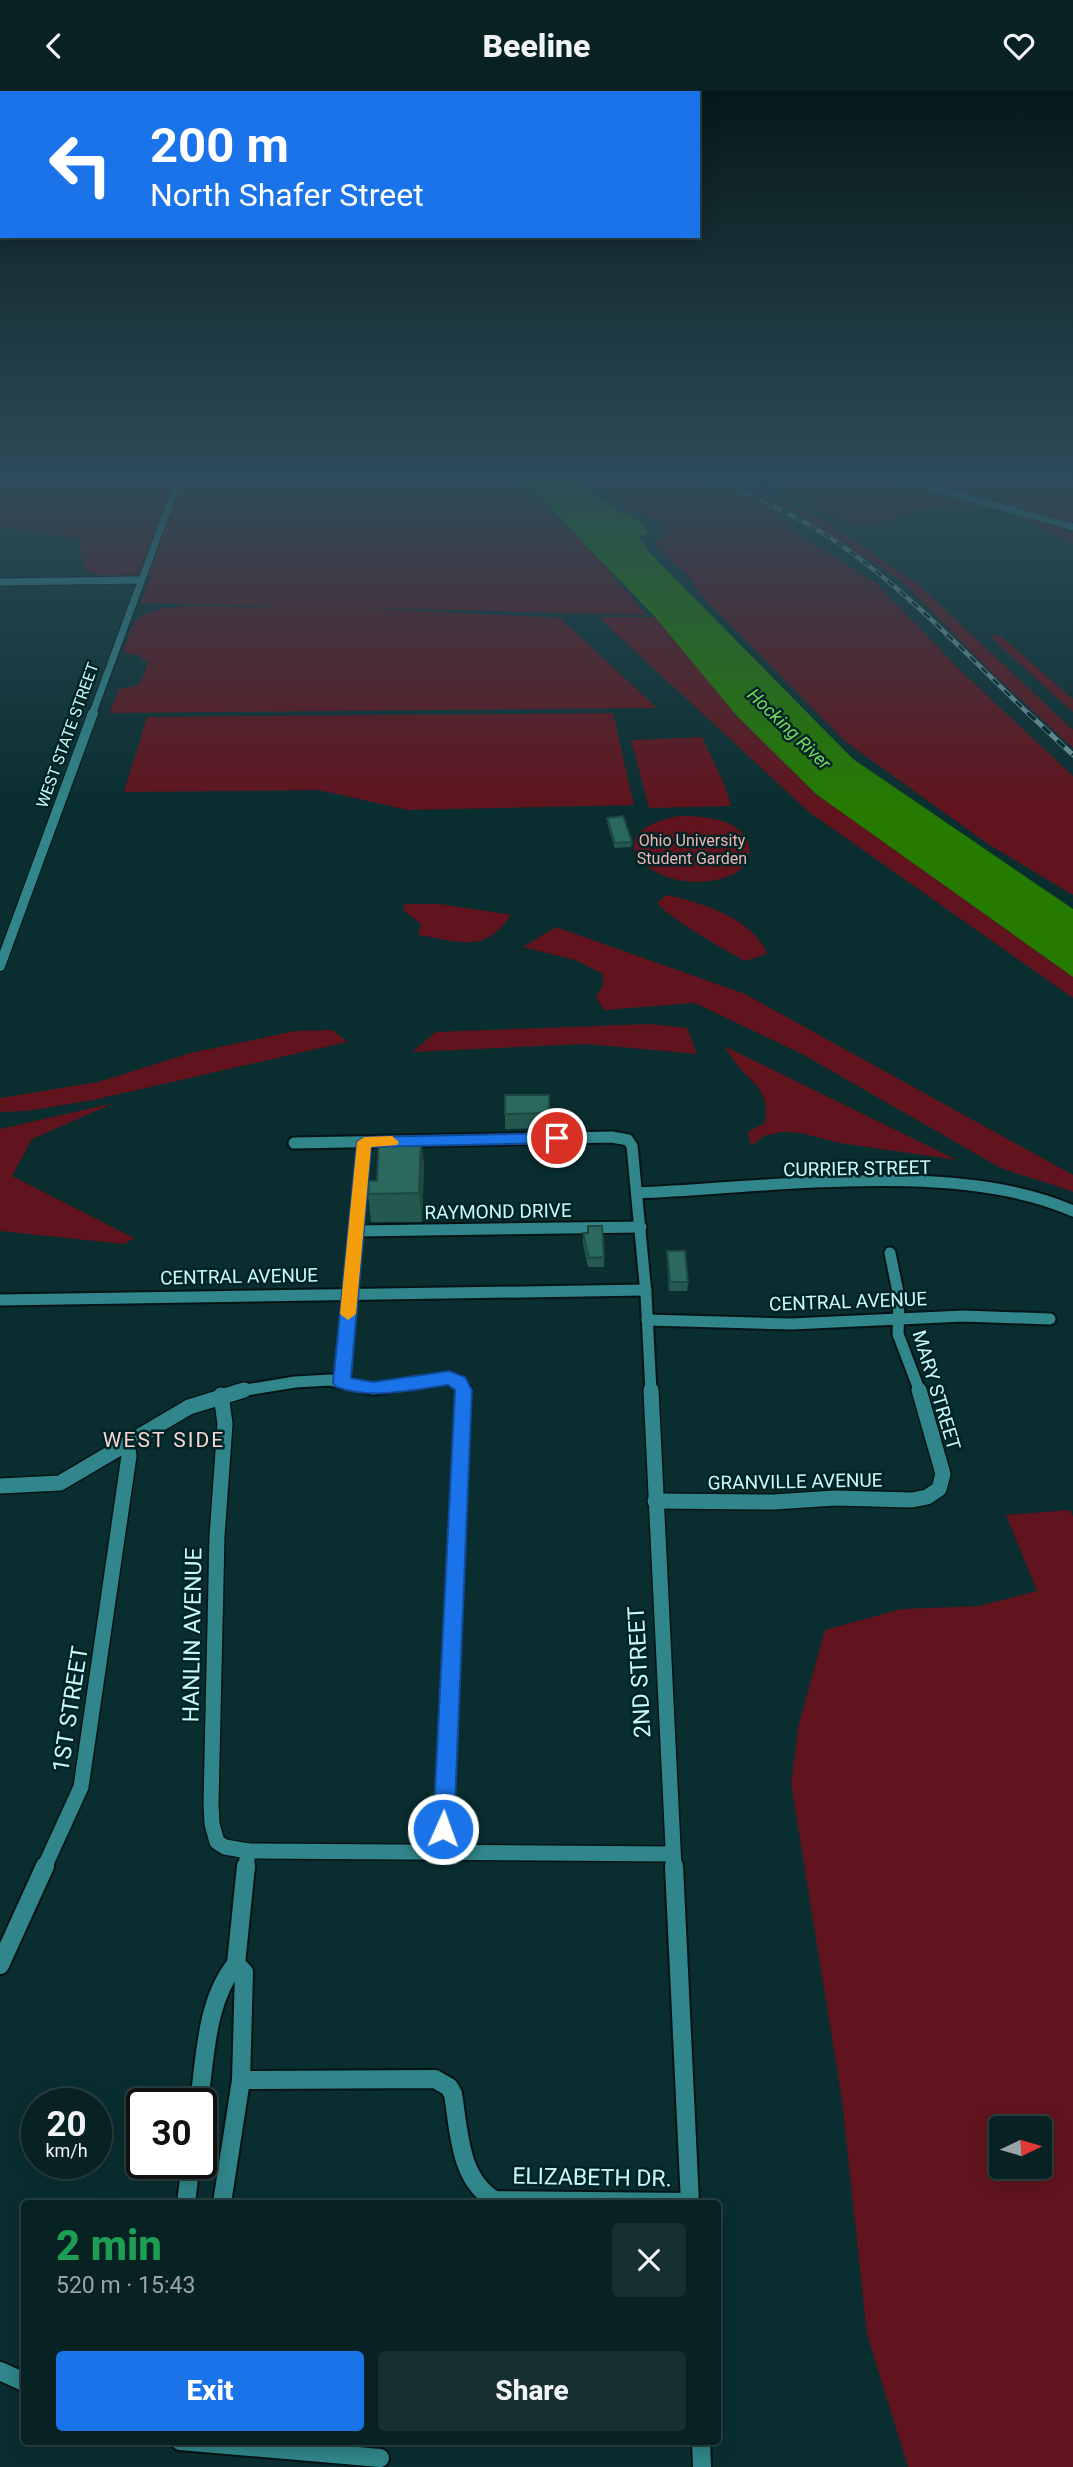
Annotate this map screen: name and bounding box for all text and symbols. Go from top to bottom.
icon: back [35,27,73,65]
text: Beeline [483,27,590,65]
icon: heart [1000,27,1038,65]
text: 200 m [150,117,289,174]
icon: left [35,119,126,210]
text: North Shafer Street [150,176,424,214]
street label: WEST STATE STREET [32,659,103,810]
water label: Hocking River [744,684,836,774]
park label: Ohio University Student Garden [637,831,747,868]
pin [527,1108,587,1168]
icon: arrive [538,1119,576,1157]
street label: CURRIER STREET [783,1156,931,1181]
street label: RAYMOND DRIVE [424,1199,572,1224]
street label: CENTRAL AVENUE [160,1264,318,1289]
street label: CENTRAL AVENUE [769,1287,928,1316]
street label: MARY STREET [907,1328,966,1453]
district label: WEST SIDE [103,1428,225,1452]
street label: GRANVILLE AVENUE [707,1468,883,1495]
street label: HANLIN AVENUE [177,1547,208,1723]
street label: 2ND STREET [623,1605,656,1738]
street label: 1ST STREET [47,1644,94,1774]
position arrow [406,1792,480,1866]
speed limit sign: 30 [126,2088,217,2179]
text: 20 [46,2104,87,2145]
north arrow [989,2116,1052,2179]
map controls [989,2116,1052,2179]
text: km/h [45,2140,88,2161]
street label: ELIZABETH DR. [512,2163,672,2192]
text: 2 min [56,2221,162,2270]
button: close [612,2223,686,2297]
text: 520 m · 15:43 [56,2272,195,2299]
button: Exit [56,2351,364,2431]
button: Share [378,2351,686,2431]

